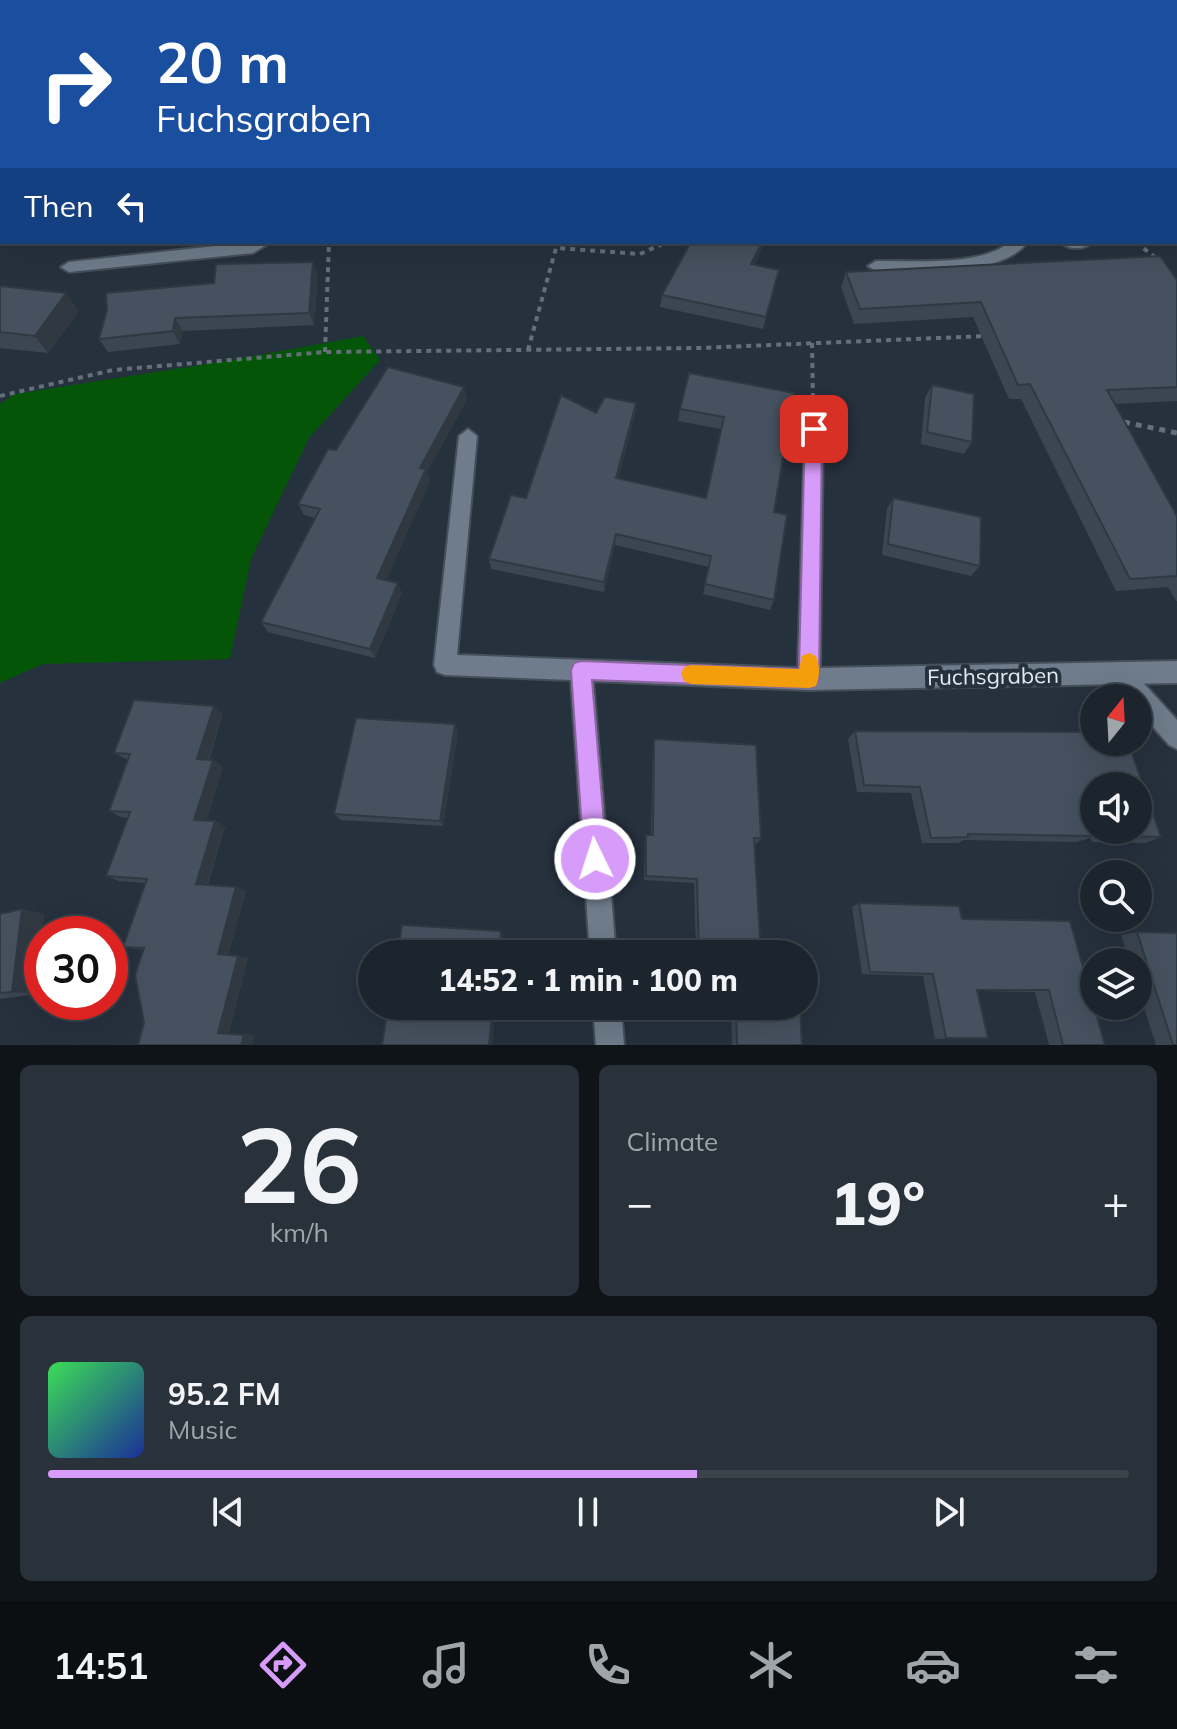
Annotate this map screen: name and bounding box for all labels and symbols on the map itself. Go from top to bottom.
pin [780,395,848,463]
street label: Fuchsgraben [927,661,1059,691]
north arrow [1080,684,1152,756]
position arrow [553,817,637,901]
speed limit sign: 30 [24,916,128,1020]

